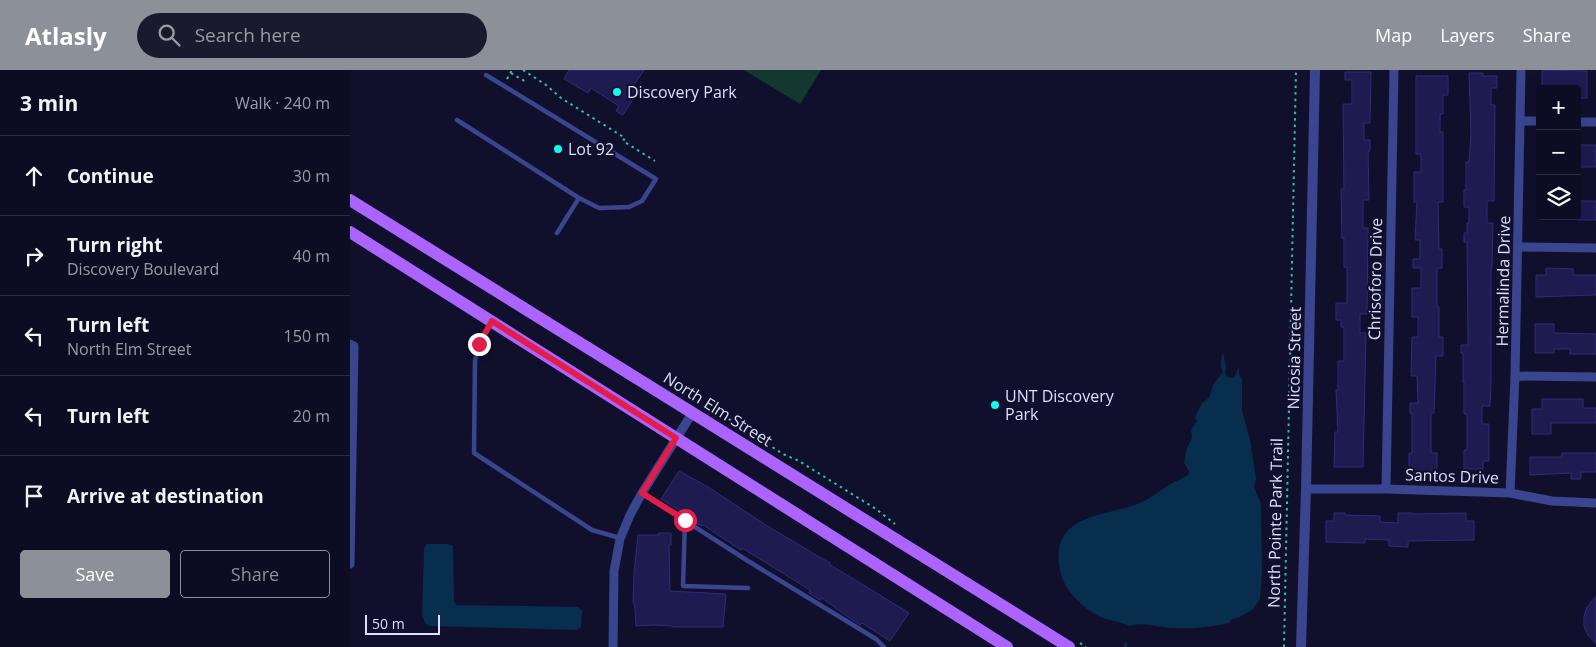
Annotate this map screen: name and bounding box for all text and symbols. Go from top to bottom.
search box [137,13,487,58]
text: Atlasly [25,19,107,52]
icon: search [155,21,183,49]
text: Search here [195,22,301,48]
text: Map [1375,23,1412,47]
text: Layers [1440,23,1495,47]
text: Share [1523,23,1571,47]
place label: Discovery Park [627,81,737,103]
map controls [1536,85,1581,220]
button: + [1536,85,1581,130]
marker: Discovery Park [611,86,623,98]
text: 3 min [20,89,78,117]
text: Walk · 240 m [235,92,330,114]
button: − [1536,130,1581,175]
place label: Lot 92 [568,138,614,160]
marker: Lot 92 [552,143,564,155]
icon: ahead [20,162,48,190]
text: Continue [67,163,154,189]
text: 30 m [293,165,330,187]
button: layers [1536,175,1581,220]
street label: Hermalinda Drive [1491,215,1515,347]
street label: Chrisoforo Drive [1363,218,1387,340]
text: Turn right [67,232,162,258]
icon: right [20,242,48,270]
text: 40 m [293,245,330,267]
text: Discovery Boulevard [67,258,219,280]
street label: Nicosia Street [1282,306,1306,410]
text: Turn left [67,312,149,338]
icon: left [20,322,48,350]
text: 150 m [284,325,330,347]
route end [468,333,491,356]
text: North Elm Street [67,338,191,360]
street label: North Elm Street [659,367,777,451]
place label: UNT Discovery Park [1005,385,1115,425]
marker: UNT Discovery Park [989,399,1001,411]
icon: left [20,402,48,430]
text: Turn left [67,403,149,429]
text: 20 m [293,405,330,427]
street label: North Pointe Park Trail [1263,438,1287,608]
street label: Santos Drive [1405,463,1499,489]
icon: arrive [20,482,48,510]
text: Arrive at destination [67,483,264,509]
route start [674,509,697,532]
button: Save [20,550,170,598]
button: Share [180,550,330,598]
scale bar [365,612,440,635]
text: 50 m [372,614,405,633]

